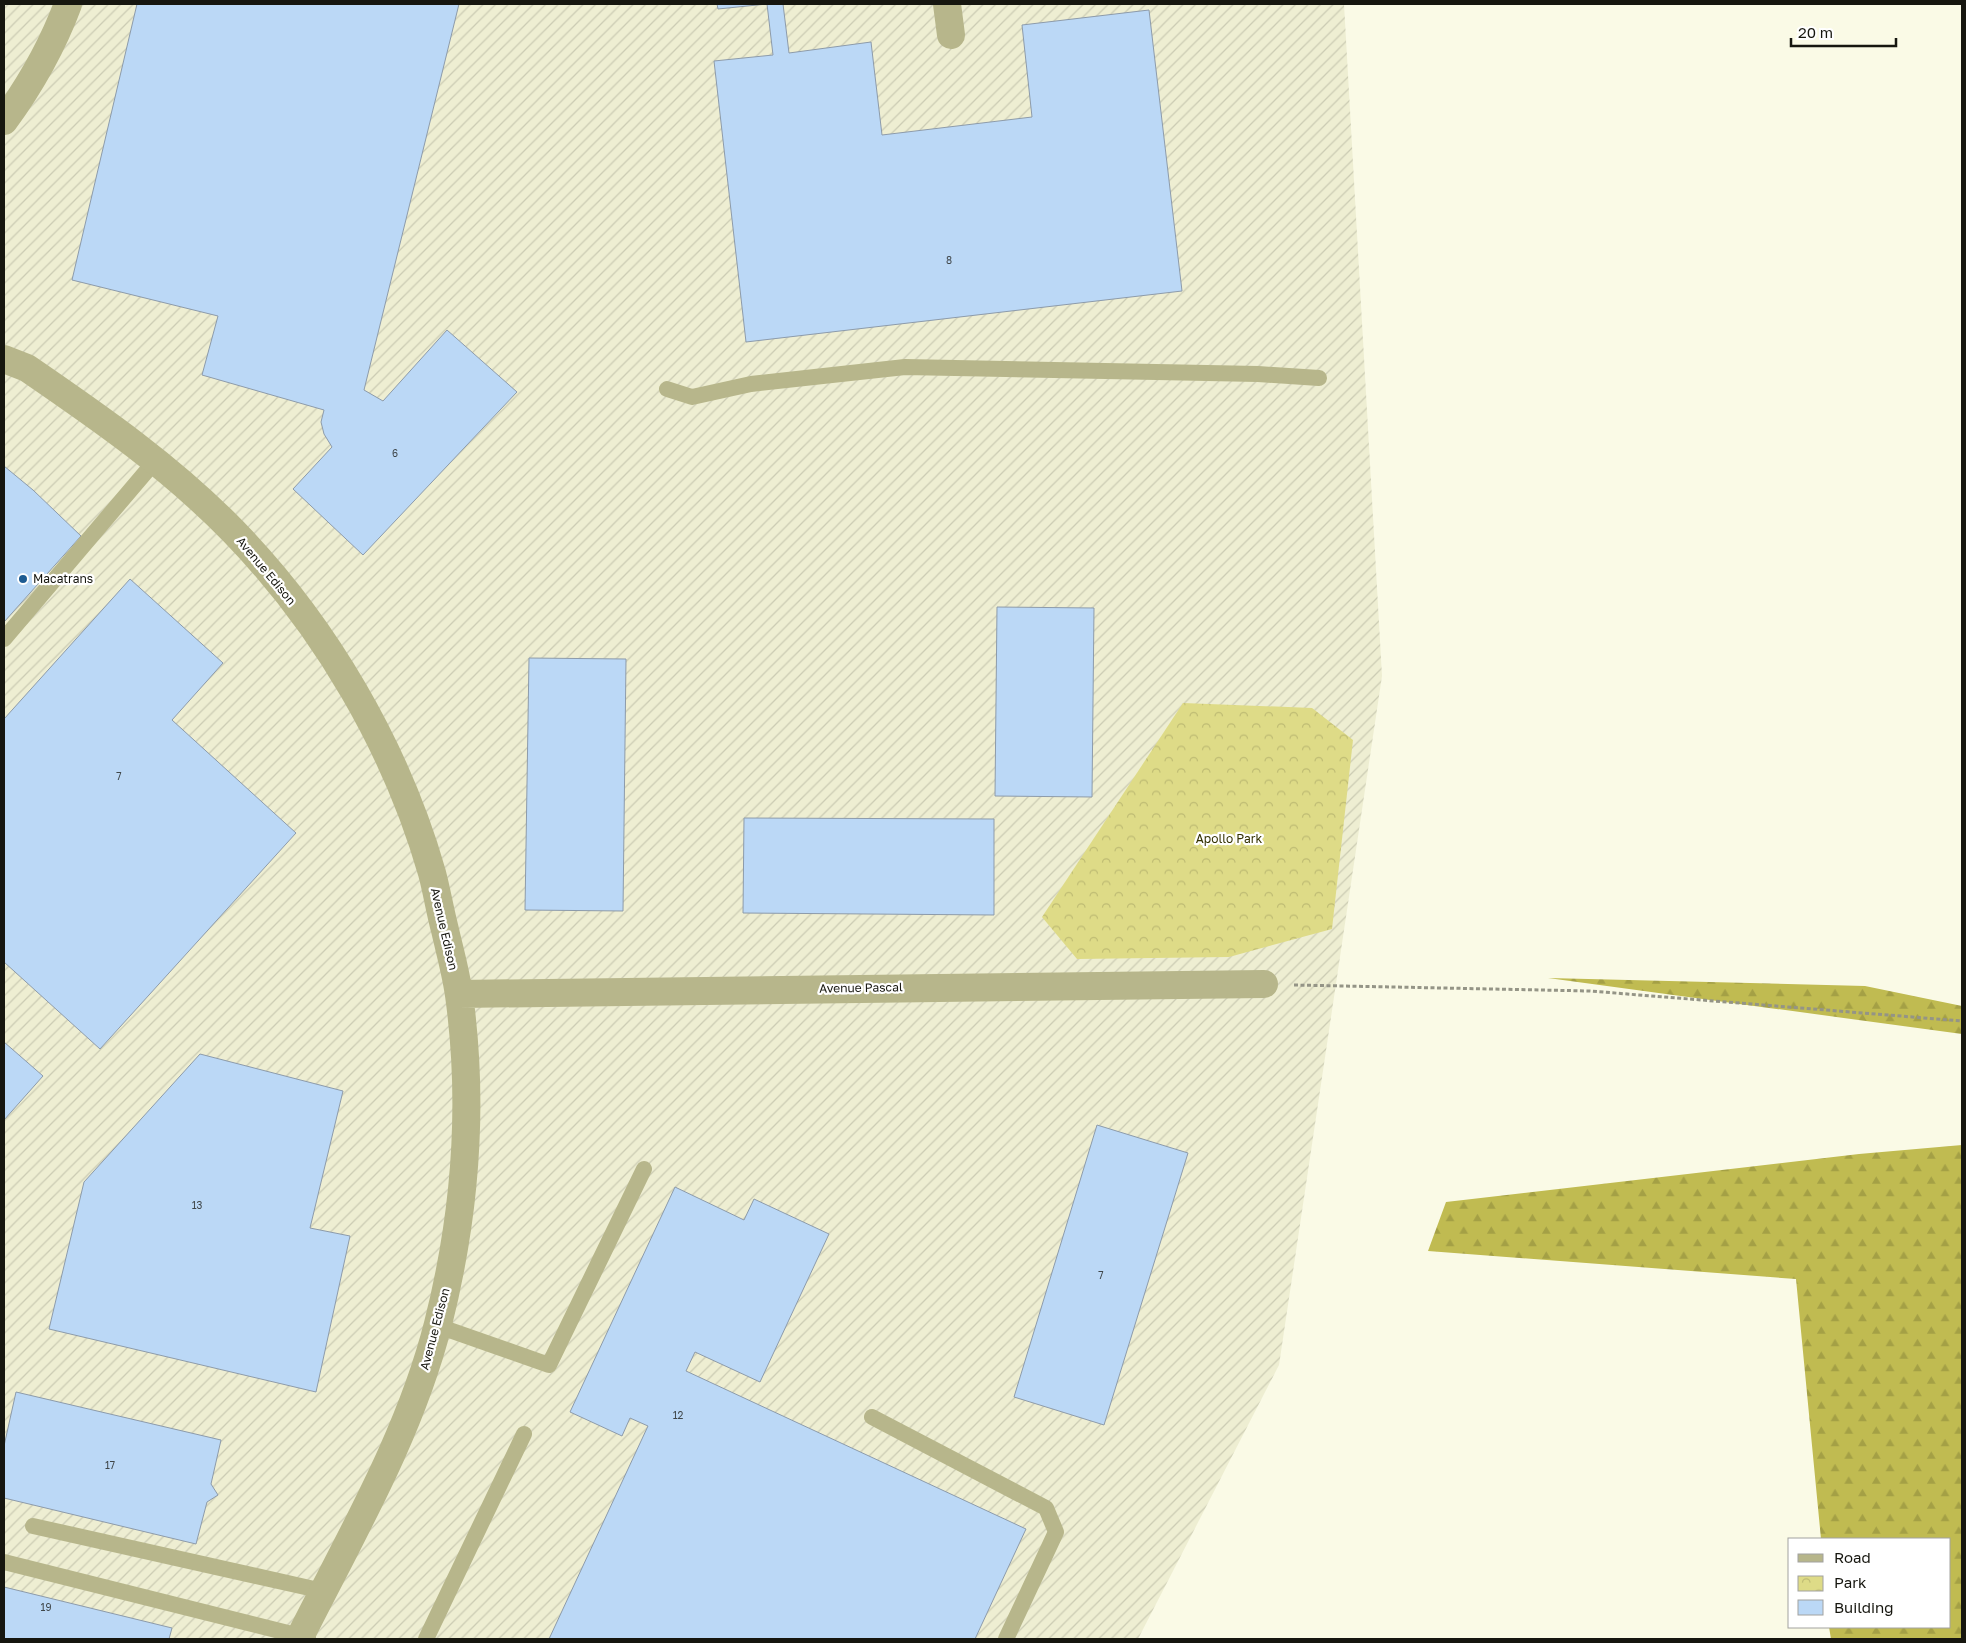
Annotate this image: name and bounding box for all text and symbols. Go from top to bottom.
scale bar [1791,15,1896,47]
text: 20 m [1798,23,1833,41]
house number: 8 [946,254,952,266]
house number: 6 [392,447,398,459]
street label: Avenue Edison [234,534,299,608]
place label: Macatrans [33,571,93,586]
marker: Macatrans [17,573,29,585]
house number: 7 [116,770,122,782]
park label: Apollo Park [1196,831,1262,846]
street label: Avenue Edison [428,886,461,972]
street label: Avenue Pascal [819,979,903,996]
house number: 13 [192,1199,202,1211]
house number: 7 [1098,1269,1104,1281]
street label: Avenue Edison [416,1286,453,1371]
house number: 12 [673,1409,684,1421]
house number: 17 [105,1459,115,1471]
legend [1788,1538,1951,1628]
text: Road [1834,1548,1871,1566]
text: Park [1834,1573,1867,1591]
text: Building [1834,1598,1894,1616]
house number: 19 [41,1601,51,1613]

